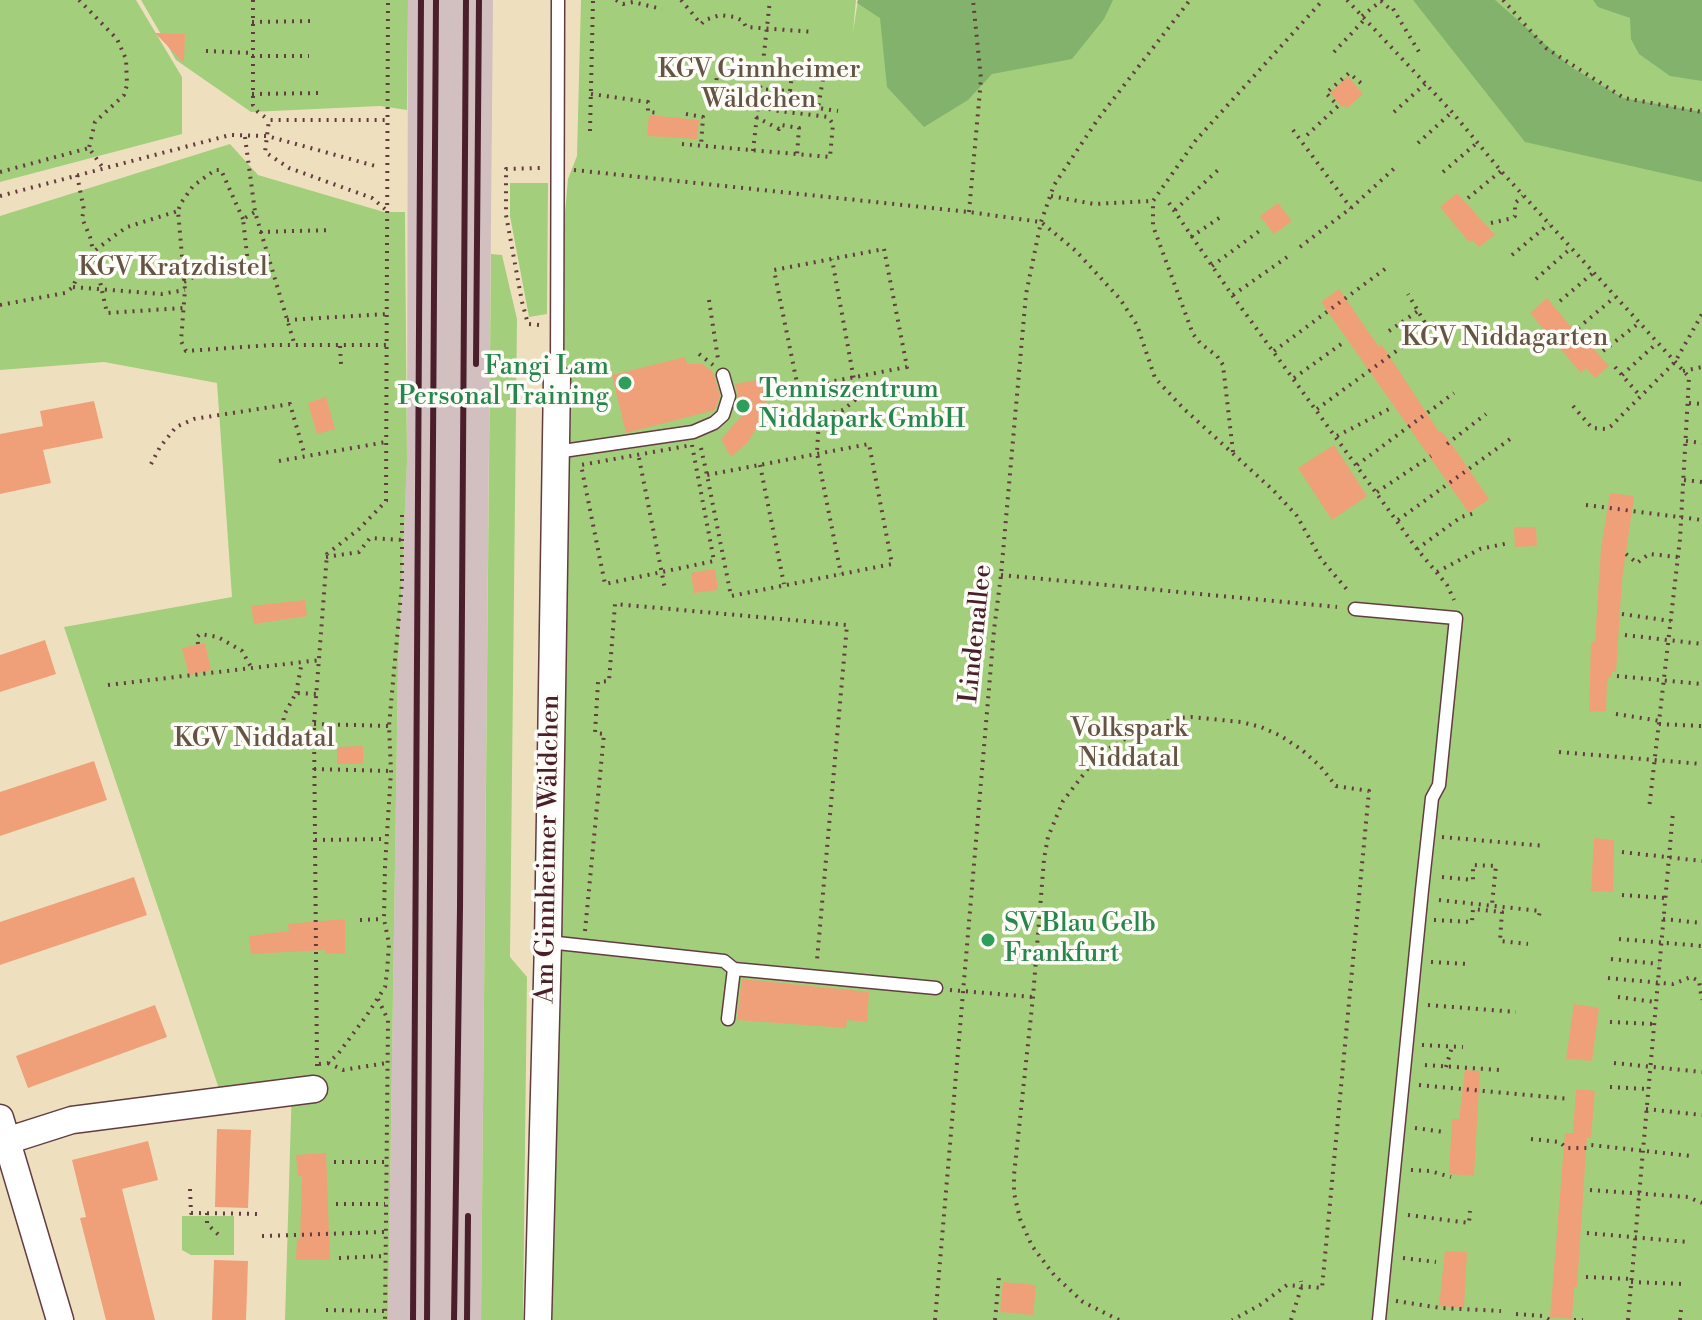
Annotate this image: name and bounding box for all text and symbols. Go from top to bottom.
park label: KGV Ginnheimer Wäldchen [658,55,860,116]
park label: KGV Kratzdistel [78,253,268,285]
park label: KGV Niddagarten [1402,323,1608,355]
place label: Fangi Lam Personal Training [398,352,609,414]
marker: Fangi Lam Personal Training [616,374,634,392]
place label: Tenniszentrum Niddapark GmbH [759,375,965,436]
marker: Tenniszentrum Niddapark GmbH [734,397,752,415]
street label: Lindenallee [954,563,1000,705]
street label: Am Ginnheimer Wäldchen [531,694,567,1004]
park label: Volkspark Niddatal [1070,714,1188,776]
park label: KGV Niddatal [174,724,334,756]
place label: SV Blau Gelb Frankfurt [1004,909,1156,970]
marker: SV Blau Gelb Frankfurt [979,931,997,949]

